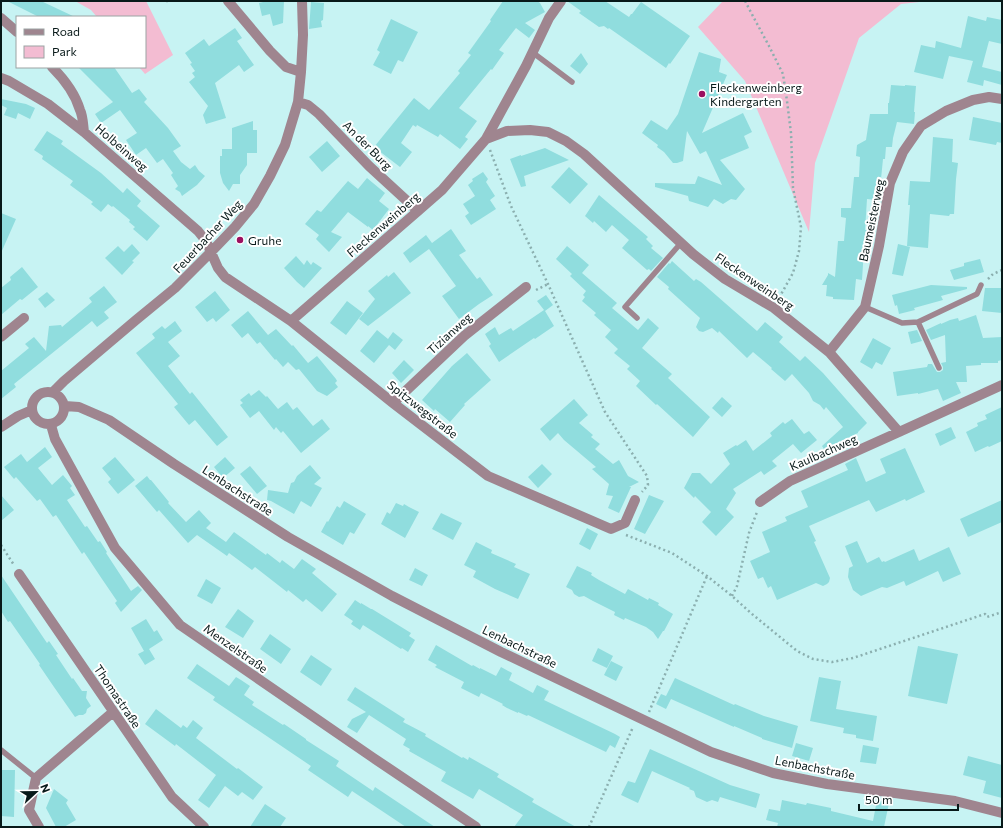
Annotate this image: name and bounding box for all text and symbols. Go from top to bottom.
legend [16,16,146,68]
text: Road [52,24,80,38]
text: Park [52,44,78,58]
place label: Fleckenweinberg Kindergarten [710,80,802,108]
marker: Fleckenweinberg Kindergarten [697,89,707,99]
street label: An der Burg [341,118,396,173]
street label: Holbeinweg [93,120,151,174]
street label: Baumeisterweg [855,177,887,263]
street label: Fleckenweinberg [344,188,423,259]
street label: Feuerbacher Weg [170,196,245,275]
place label: Gruhe [248,233,282,247]
marker: Gruhe [235,235,245,245]
street label: Fleckenweinberg [713,250,797,313]
street label: Tizianweg [424,309,475,357]
street label: Spitzwegstraße [385,377,461,441]
street label: Kaulbachweg [787,431,859,473]
street label: Lenbachstraße [200,462,276,518]
street label: Menzelstraße [201,621,271,675]
street label: Lenbachstraße [480,622,560,670]
street label: Thomastraße [92,662,144,730]
street label: Lenbachstraße [774,752,856,782]
north arrow [16,772,56,812]
text: N [38,782,53,794]
scale bar [859,786,958,812]
text: 50 m [865,792,893,806]

